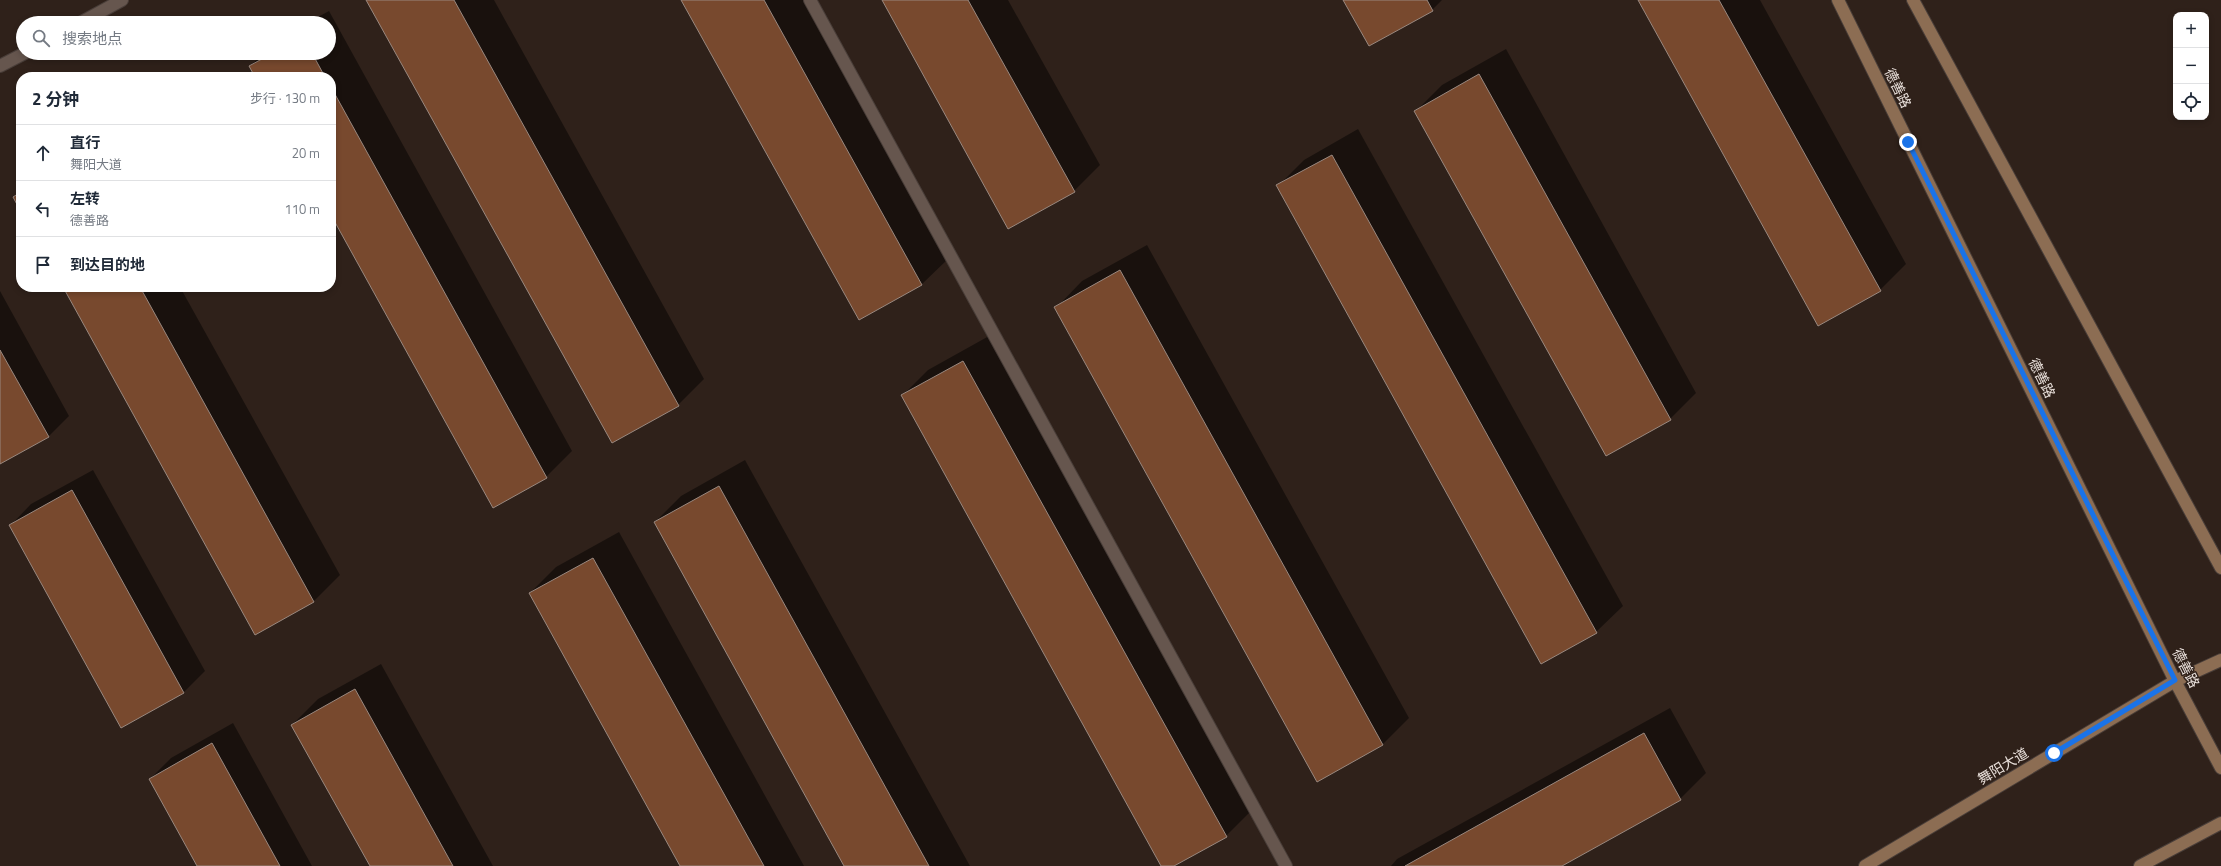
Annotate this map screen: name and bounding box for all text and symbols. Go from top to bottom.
map controls [2173,12,2209,120]
button: + [2173,12,2209,48]
search box [16,16,336,60]
icon: search [30,27,52,49]
text: 搜索地点 [62,27,122,50]
button: − [2173,48,2209,84]
street label: 德善路 [1880,64,1917,111]
button: locate [2173,84,2209,120]
text: 2 分钟 [32,86,79,112]
text: 步行 · 130 m [250,88,320,108]
text: 直行 [70,131,100,154]
route end [1899,133,1917,151]
icon: ahead [32,142,54,164]
text: 20 m [292,143,320,163]
text: 舞阳大道 [70,154,122,174]
text: 左转 [70,187,100,210]
icon: left [32,198,54,220]
text: 110 m [284,199,320,219]
text: 德善路 [70,210,109,230]
text: 到达目的地 [70,253,145,276]
icon: arrive [32,254,54,276]
street label: 德善路 [2024,354,2061,401]
street label: 德善路 [2168,644,2205,691]
street label: 舞阳大道 [1973,742,2032,789]
route start [2045,744,2063,762]

